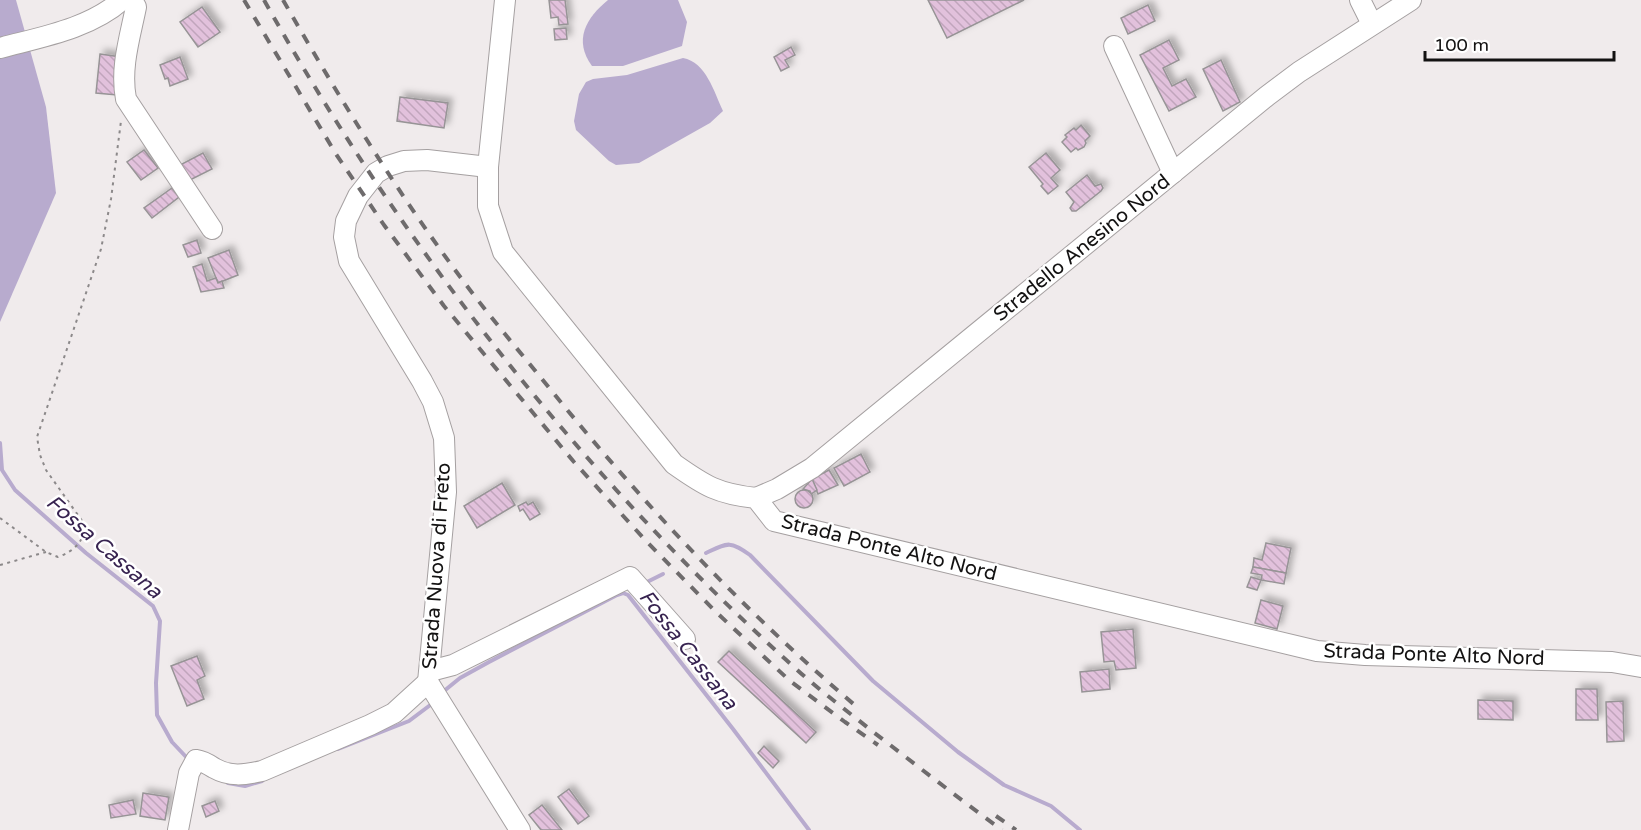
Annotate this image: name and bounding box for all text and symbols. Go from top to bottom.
scale bar [1425,24,1614,62]
text: 100 m [1434,34,1489,56]
street label: Stradello Anesino Nord [989,169,1175,327]
street label: Strada Nuova di Freto [418,462,456,670]
water label: Fossa Cassana [41,490,168,605]
street label: Strada Ponte Alto Nord [779,510,999,586]
water label: Fossa Cassana [633,585,743,716]
street label: Strada Ponte Alto Nord [1323,639,1545,671]

